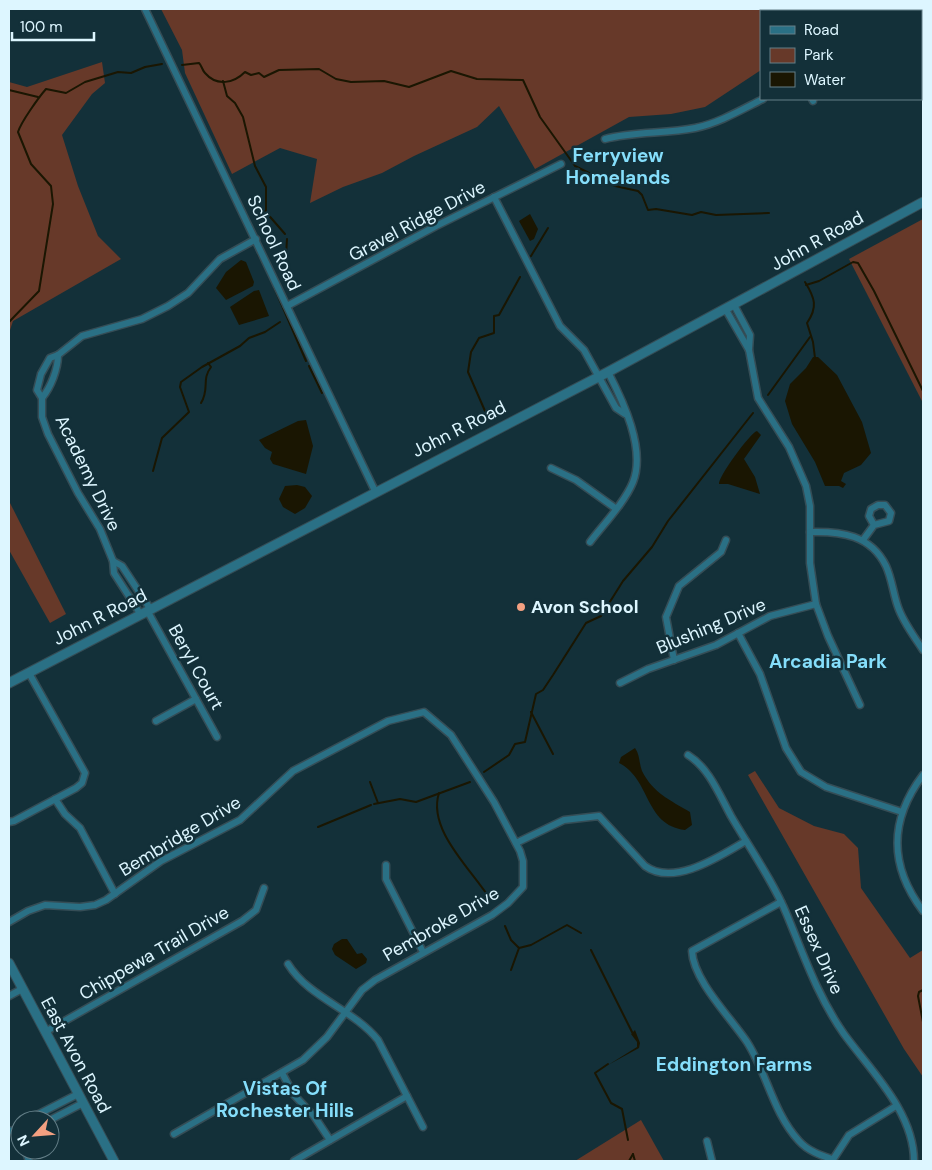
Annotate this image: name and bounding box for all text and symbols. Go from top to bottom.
scale bar [12,10,95,42]
legend [760,10,922,100]
text: 100 m [20,17,63,37]
text: Road [804,20,839,40]
text: Park [804,45,834,65]
text: Water [804,70,846,90]
district label: Ferryview Homelands [566,143,670,190]
street label: Gravel Ridge Drive [345,175,489,267]
street label: School Road [241,191,307,295]
street label: John R Road [766,206,868,276]
street label: John R Road [408,395,510,463]
street label: Academy Drive [50,411,126,535]
street label: John R Road [49,583,151,651]
street label: Blushing Drive [653,592,769,660]
place label: Avon School [531,595,639,619]
marker: Avon School [515,601,527,613]
street label: Beryl Court [163,620,229,714]
district label: Arcadia Park [769,649,887,674]
street label: Bembridge Drive [115,790,245,882]
street label: Pembroke Drive [378,881,504,967]
street label: Chippewa Trail Drive [75,900,233,1006]
street label: Essex Drive [789,902,849,998]
street label: East Avon Road [35,993,117,1117]
district label: Eddington Farms [656,1052,812,1077]
district label: Vistas Of Rochester Hills [216,1076,354,1123]
north arrow [10,1110,60,1160]
text: N [13,1132,34,1149]

